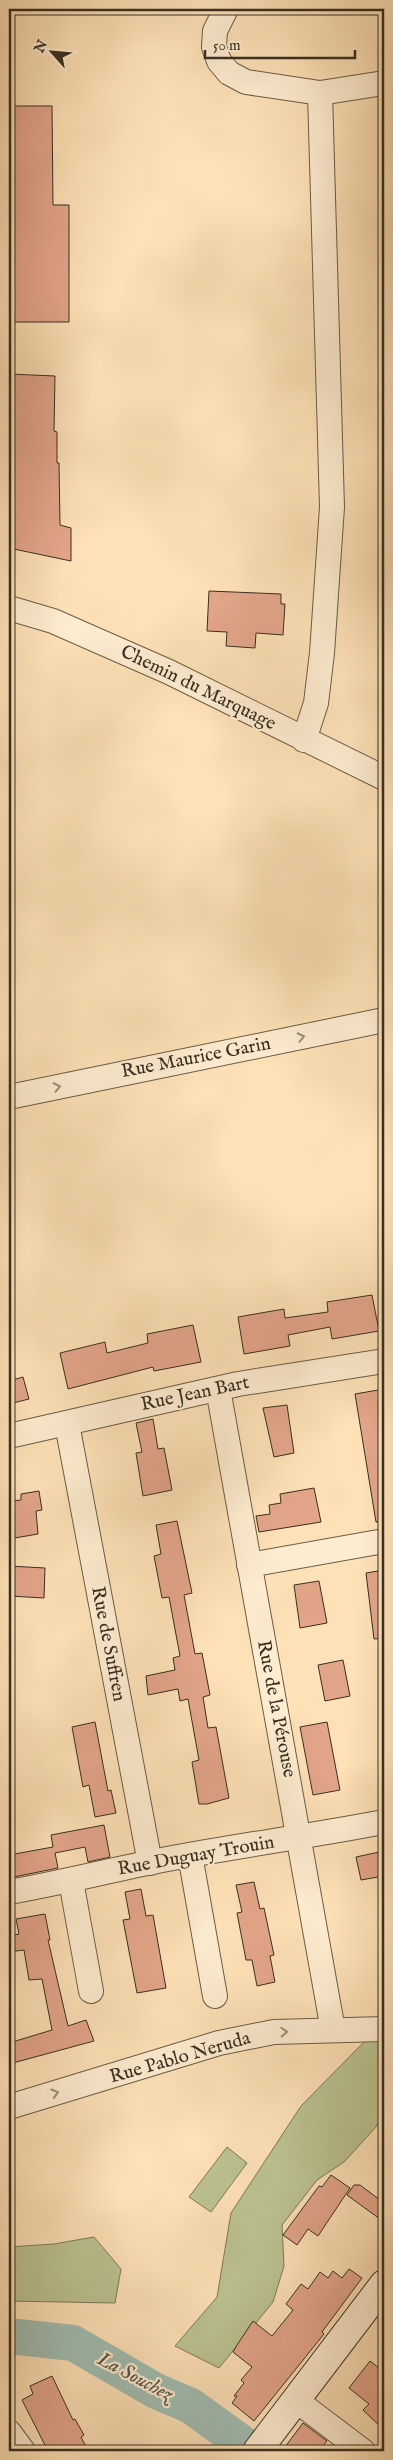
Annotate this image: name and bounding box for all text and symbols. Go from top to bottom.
north arrow [28,28,78,78]
scale bar [205,28,356,60]
text: 50 m [213,36,241,55]
text: N [30,37,52,57]
street label: Chemin du Marquage [116,640,280,736]
street label: Rue Maurice Garin [119,1032,273,1084]
one-way arrow [297,1032,306,1043]
one-way arrow [52,1082,61,1093]
street label: Rue Jean Bart [139,1371,252,1417]
street label: Rue de Suffren [85,1584,131,1704]
street label: Rue de la Pérouse [251,1638,301,1780]
street label: Rue Duguay Trouin [116,1830,276,1882]
street label: Rue Pablo Neruda [107,2026,254,2090]
one-way arrow [280,2027,288,2037]
one-way arrow [51,2088,60,2099]
water label: La Souchez [92,2346,179,2408]

